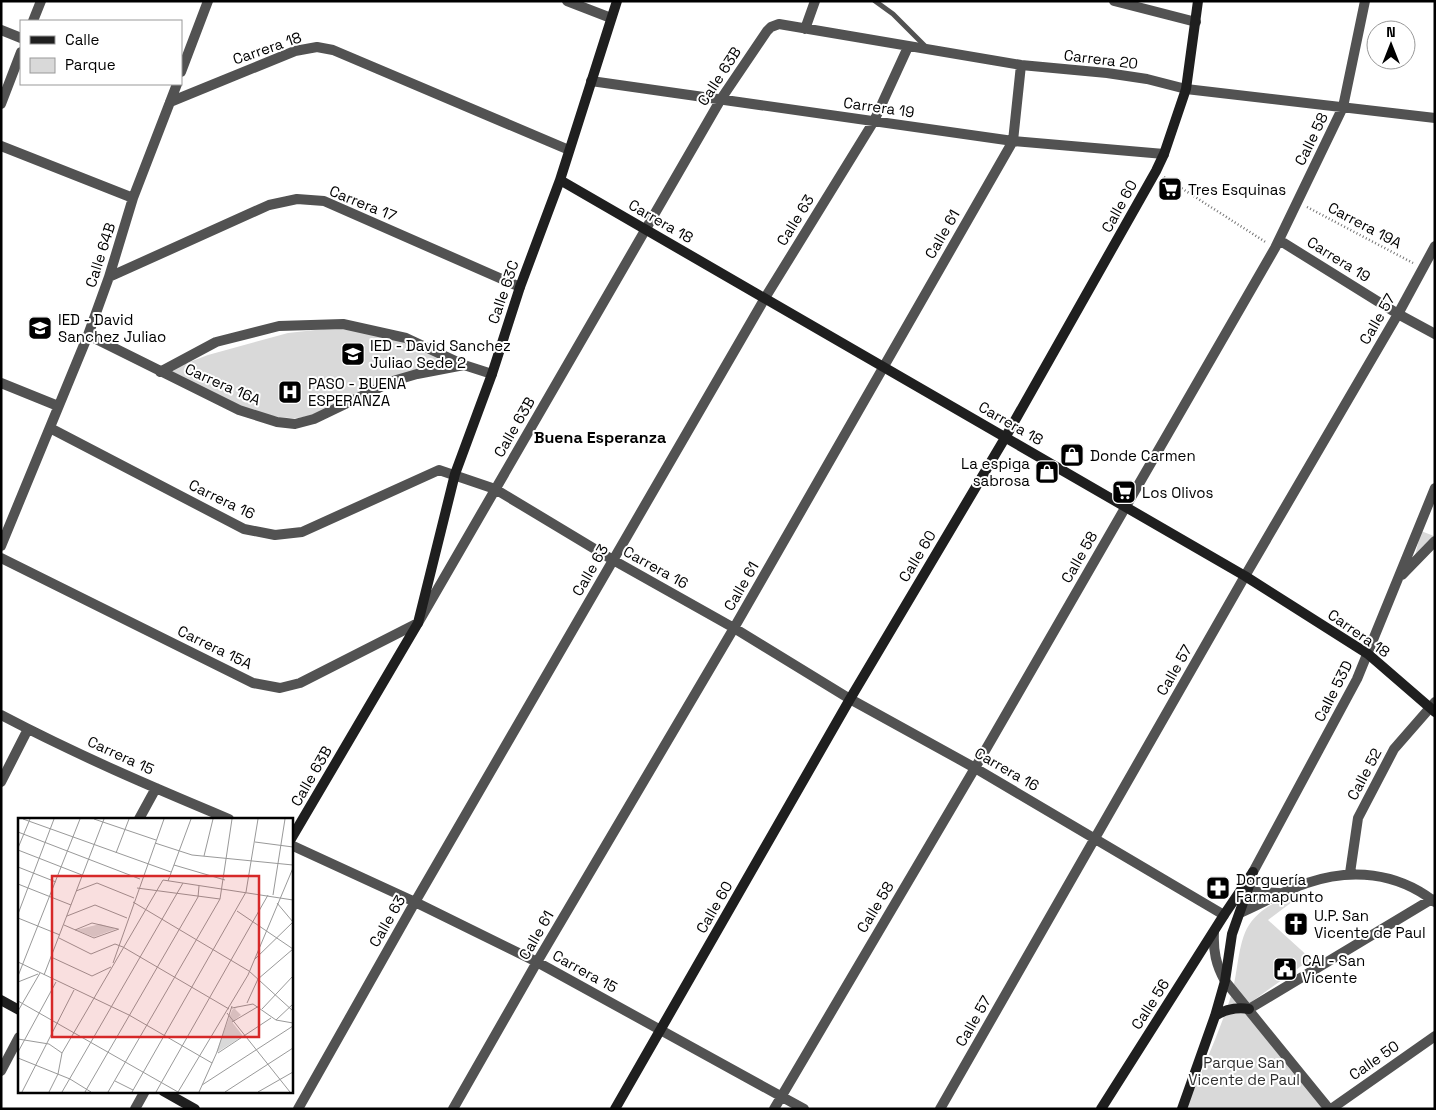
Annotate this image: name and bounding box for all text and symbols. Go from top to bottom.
legend [20,20,182,85]
north arrow [1366,20,1416,70]
text: N [1386,23,1396,41]
street label: Carrera 18 [230,27,304,69]
text: Calle [65,30,100,49]
street label: Calle 63B [693,43,745,109]
street label: Carrera 20 [1063,45,1139,73]
text: Parque [65,55,116,74]
street label: Carrera 19 [842,93,916,121]
street label: Calle 58 [1290,109,1332,169]
street label: Calle 60 [1097,176,1141,236]
supermarket icon: Tres Esquinas [1157,176,1183,202]
place label: Tres Esquinas [1188,180,1286,199]
street label: Carrera 17 [327,181,399,225]
street label: Calle 63 [772,191,818,249]
street label: Carrera 18 [625,195,697,247]
street label: Carrera 19A [1325,198,1406,253]
street label: Calle 61 [920,206,964,262]
street label: Calle 64B [81,220,119,290]
street label: Carrera 19 [1304,232,1374,286]
street label: Calle 63C [483,258,523,326]
street label: Calle 57 [1355,290,1399,348]
place label: IED - David Sanchez Juliao [58,310,166,346]
school or university icon: IED - David Sanchez Juliao [27,315,53,341]
place label: IED - David Sanchez Juliao Sede 2 [370,336,511,372]
school or university icon: IED - David Sanchez Juliao Sede 2 [340,341,366,367]
street label: Carrera 16A [182,359,264,409]
place label: PASO - BUENA ESPERANZA [308,374,407,410]
hospital icon: PASO - BUENA ESPERANZA [277,379,303,405]
street label: Calle 63B [489,393,539,461]
street label: Carrera 18 [975,397,1047,449]
district label: Buena Esperanza [534,427,666,448]
shop icon: Donde Carmen [1059,442,1085,468]
place label: Donde Carmen [1090,446,1196,465]
place label: La espiga sabrosa [961,454,1030,490]
shop icon: La espiga sabrosa [1034,459,1060,485]
street label: Carrera 16 [186,475,258,523]
supermarket icon: Los Olivos [1111,479,1137,505]
place label: Los Olivos [1142,483,1214,502]
street label: Calle 60 [894,527,940,585]
street label: Calle 58 [1057,528,1101,586]
street label: Calle 63 [568,541,612,599]
street label: Carrera 16 [620,541,692,593]
street label: Calle 61 [719,558,763,614]
street label: Carrera 18 [1324,605,1394,661]
street label: Carrera 15A [175,621,256,673]
street label: Calle 57 [1152,641,1196,699]
street label: Calle 53D [1309,657,1357,725]
street label: Carrera 15 [85,731,157,779]
street label: Calle 63B [286,742,336,810]
street label: Carrera 16 [971,743,1043,795]
street label: Calle 52 [1342,745,1386,803]
inset map [18,818,292,1092]
place label: Dorguería Farmapunto [1236,870,1324,906]
pharmacy icon: Dorguería Farmapunto [1205,875,1231,901]
street label: Calle 60 [691,878,737,936]
street label: Calle 58 [852,878,898,936]
street label: Calle 63 [365,892,409,950]
place label: U.P. San Vicente de Paul [1314,906,1426,942]
street label: Calle 61 [514,907,558,963]
church icon: U.P. San Vicente de Paul [1283,911,1309,937]
street label: Carrera 15 [549,945,621,997]
place label: CAI - San Vicente [1302,951,1365,987]
public building icon: CAI - San Vicente [1272,956,1298,982]
street label: Calle 56 [1127,975,1173,1033]
street label: Calle 57 [951,992,995,1050]
street label: Calle 50 [1345,1036,1403,1084]
park label: Parque San Vicente de Paul [1188,1053,1300,1089]

